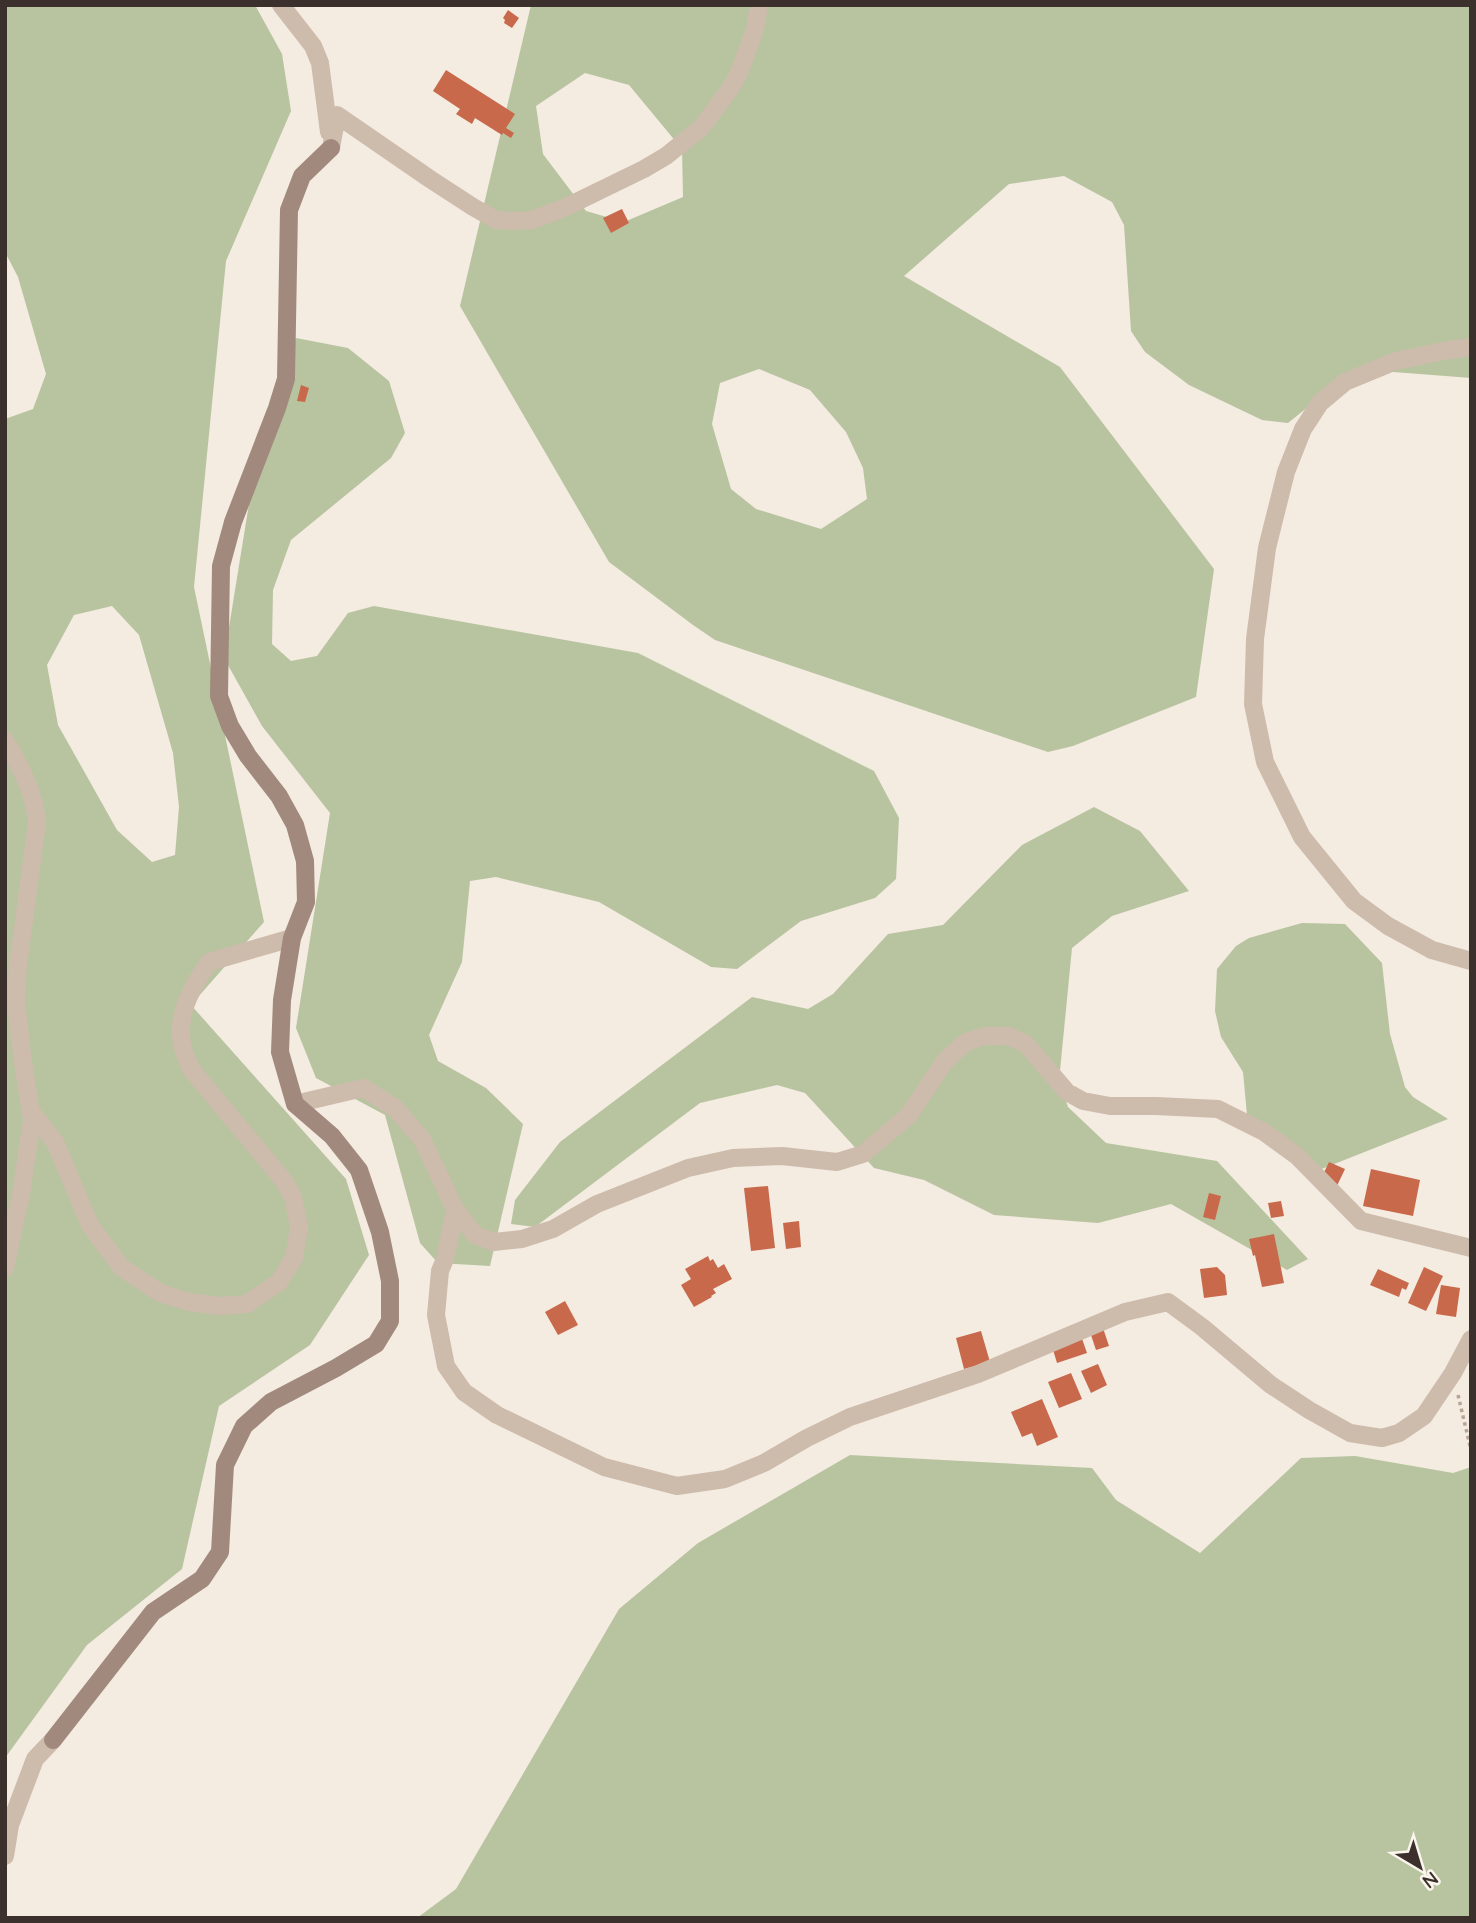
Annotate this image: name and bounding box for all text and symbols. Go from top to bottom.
north arrow [1385,1832,1455,1902]
text: N [1418,1867,1443,1894]

